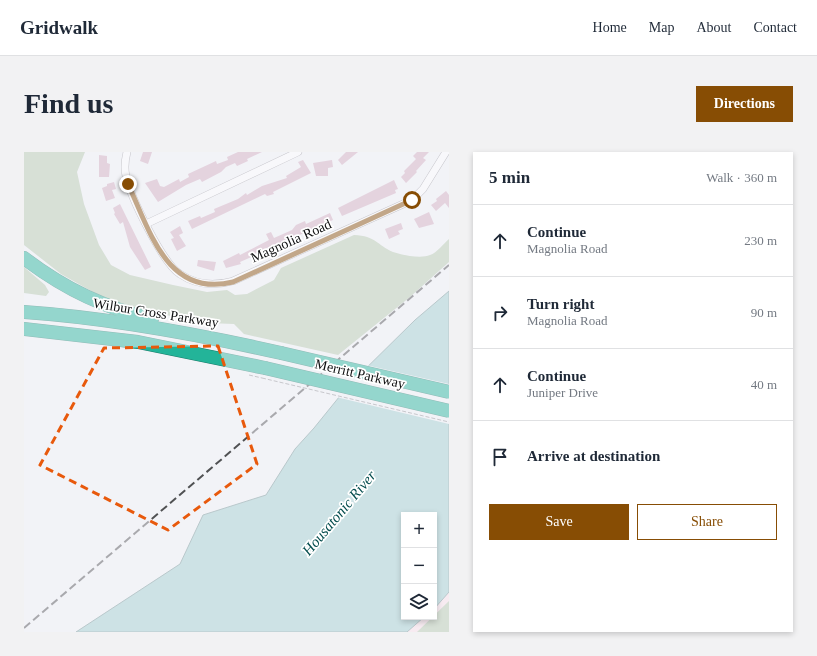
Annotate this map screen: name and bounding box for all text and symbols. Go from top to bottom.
text: Gridwalk [20,17,98,38]
text: Home [593,20,627,35]
text: Map [649,20,674,35]
text: About [696,20,731,35]
text: Contact [753,20,797,35]
button: Directions [696,86,793,122]
text: Find us [24,88,114,119]
text: 5 min [489,168,530,187]
text: Walk · 360 m [706,170,777,185]
route end [119,175,137,193]
route start [403,191,421,209]
street label: Magnolia Road [248,217,334,265]
text: Continue [527,224,586,240]
icon: ahead [489,230,511,252]
text: 230 m [744,233,777,248]
text: Magnolia Road [527,241,608,256]
street label: Wilbur Cross Parkway [92,296,220,330]
text: Turn right [527,296,594,312]
icon: right [489,302,511,324]
text: 90 m [751,305,777,320]
text: Magnolia Road [527,313,608,328]
street label: Merritt Parkway [313,356,407,392]
text: Continue [527,368,586,384]
icon: ahead [489,374,511,396]
text: 40 m [751,377,777,392]
text: Juniper Drive [527,385,598,400]
icon: arrive [489,446,511,468]
text: Arrive at destination [527,448,660,464]
water label: Housatonic River [298,467,379,559]
button: Save [489,504,629,540]
button: Share [637,504,777,540]
map controls [401,512,437,620]
button: + [401,512,437,548]
button: − [401,548,437,584]
button: layers [401,584,437,620]

